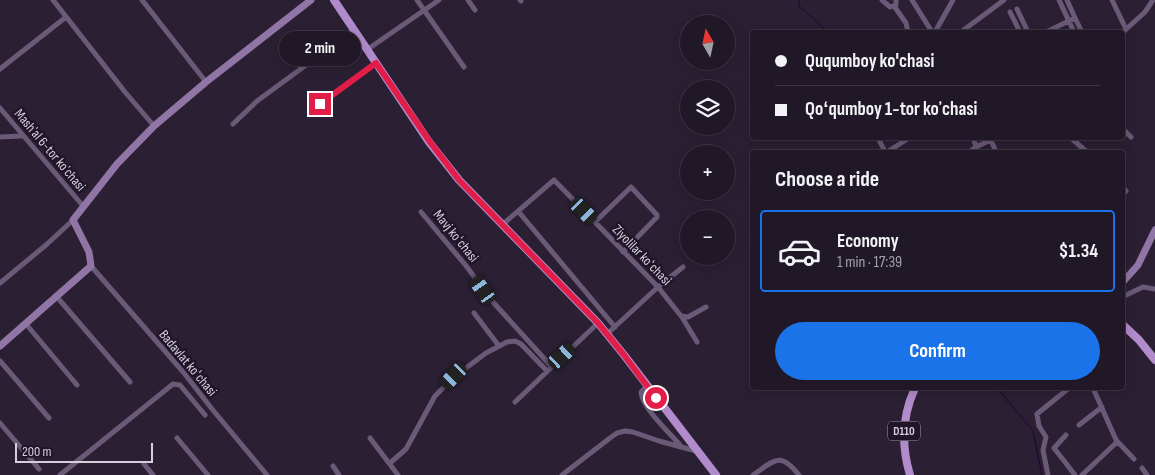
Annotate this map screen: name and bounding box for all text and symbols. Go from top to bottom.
north arrow [680,15,735,70]
map controls [680,15,735,265]
callout: 2 min [279,32,361,66]
text: 2 min [305,39,335,58]
text: Ququmboy ko'chasi [805,50,934,73]
button: layers [680,80,735,135]
route end [309,93,331,115]
text: Qoʻqumboy 1-tor koʼchasi [805,98,977,121]
street label: Mashʼal 6-tor koʼchasi [11,105,89,195]
button: + [680,145,735,200]
text: Choose a ride [775,166,879,193]
car [568,195,599,227]
street label: Mavj koʻchasi [430,206,482,266]
button: − [680,210,735,265]
street label: Ziyolilar koʻchasi [609,221,675,289]
icon: car [777,229,822,274]
text: Economy [837,230,899,253]
text: $1.34 [1059,240,1098,263]
text: 1 min · 17:39 [837,253,902,272]
car [468,273,497,307]
button: Confirm [775,322,1100,380]
street label: Badavlat koʻchasi [155,326,221,400]
car [545,340,578,372]
car [438,360,469,392]
route start [645,387,667,409]
road number: D110 [888,422,920,441]
scale bar [15,440,152,463]
text: 200 m [22,443,51,460]

